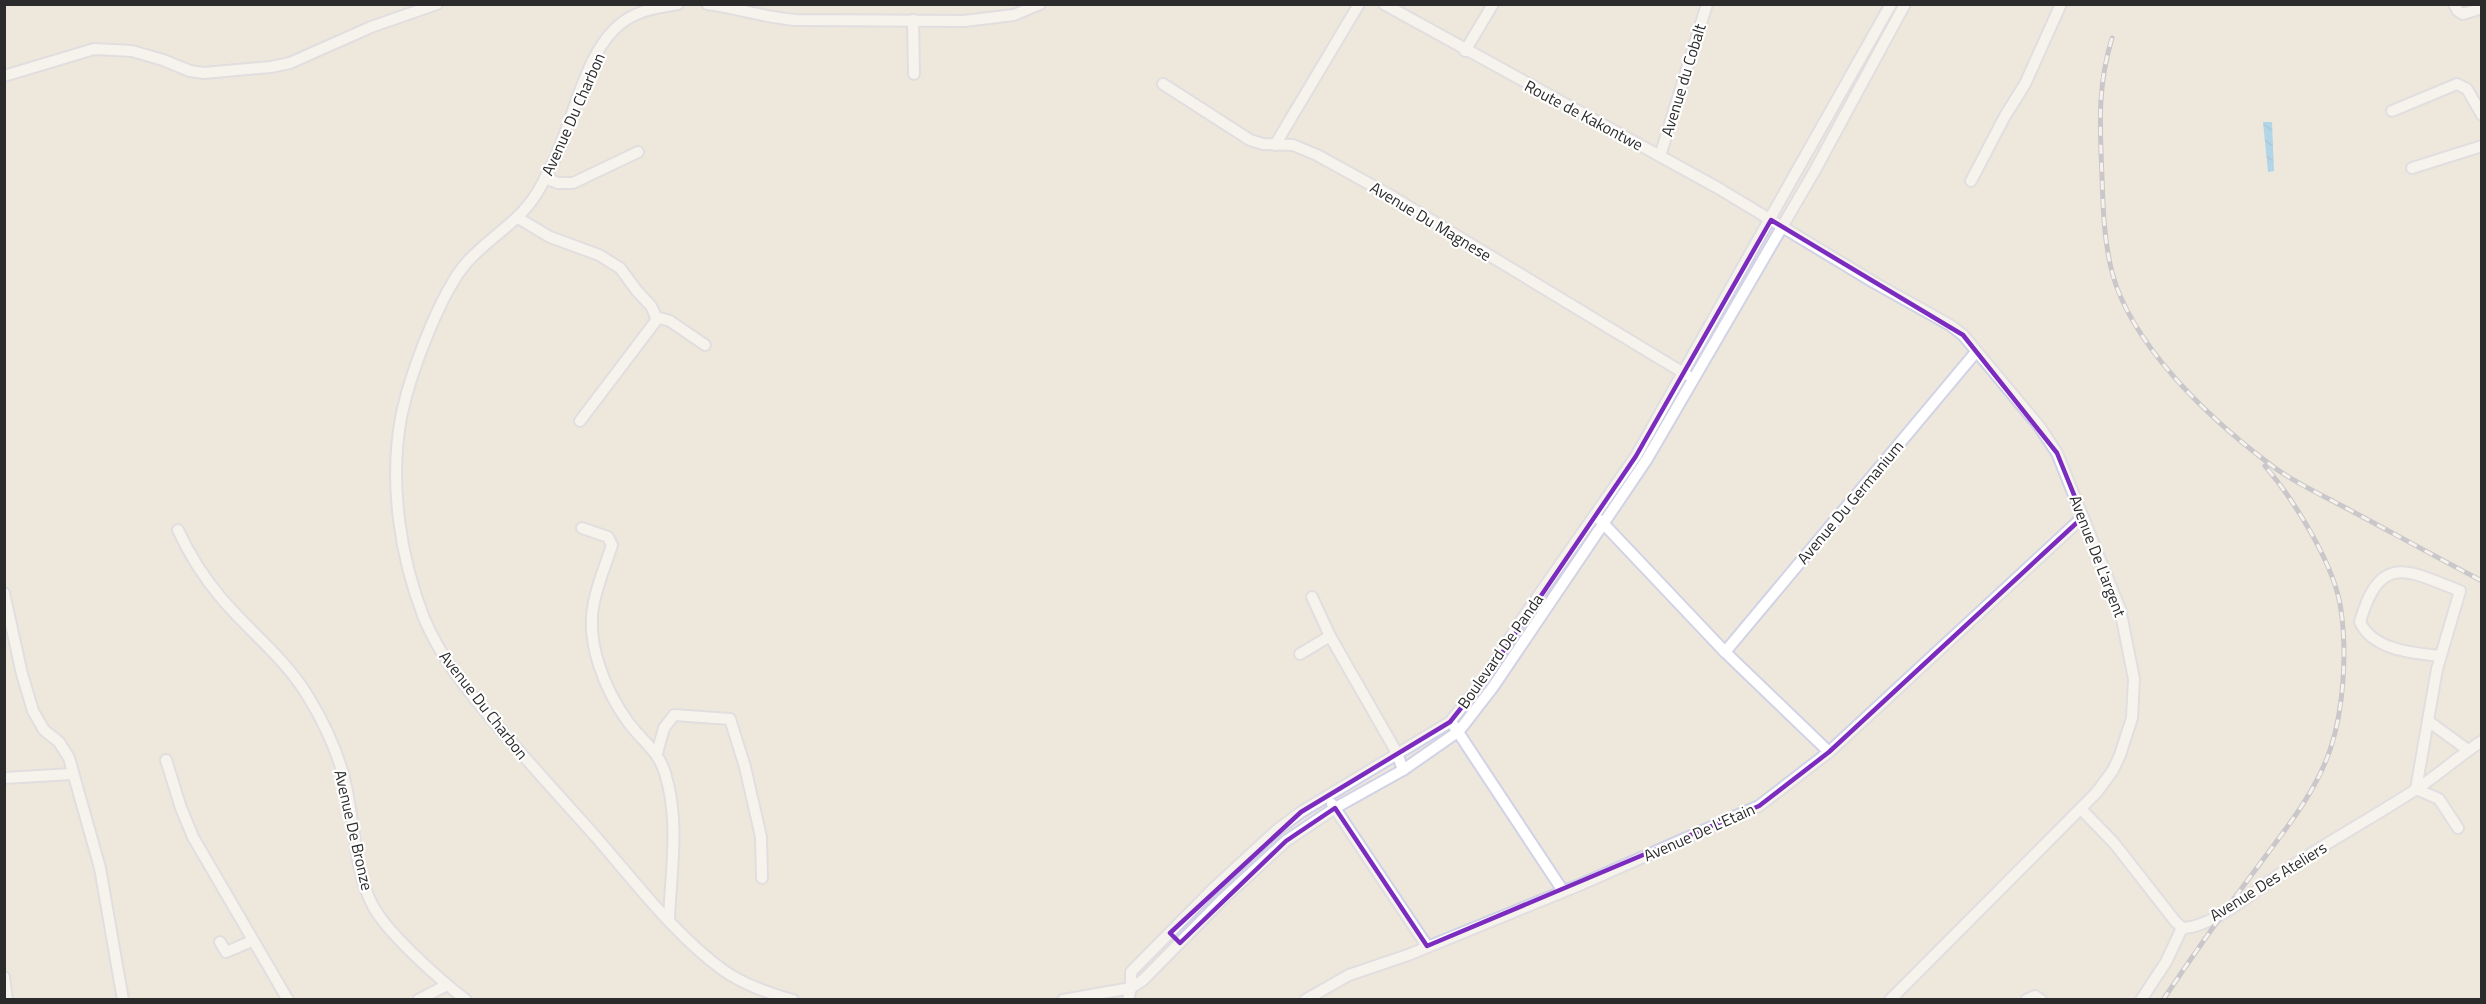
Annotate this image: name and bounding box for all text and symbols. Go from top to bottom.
street label: Avenue du Cobalt [1654,20,1712,139]
street label: Avenue Du Charbon [535,49,611,179]
street label: Route de Kakontwe [1520,74,1648,156]
street label: Avenue Du Magnese [1366,175,1496,267]
street label: Avenue Du Germanium [1791,435,1909,569]
street label: Avenue De L'argent [2064,492,2132,621]
street label: Boulevard De Panda [1451,589,1549,713]
street label: Avenue Du Charbon [434,646,534,764]
street label: Avenue De Bronze [328,767,380,893]
street label: Avenue De L'Etain [1640,797,1758,867]
street label: Avenue Des Ateliers [2205,835,2331,927]

